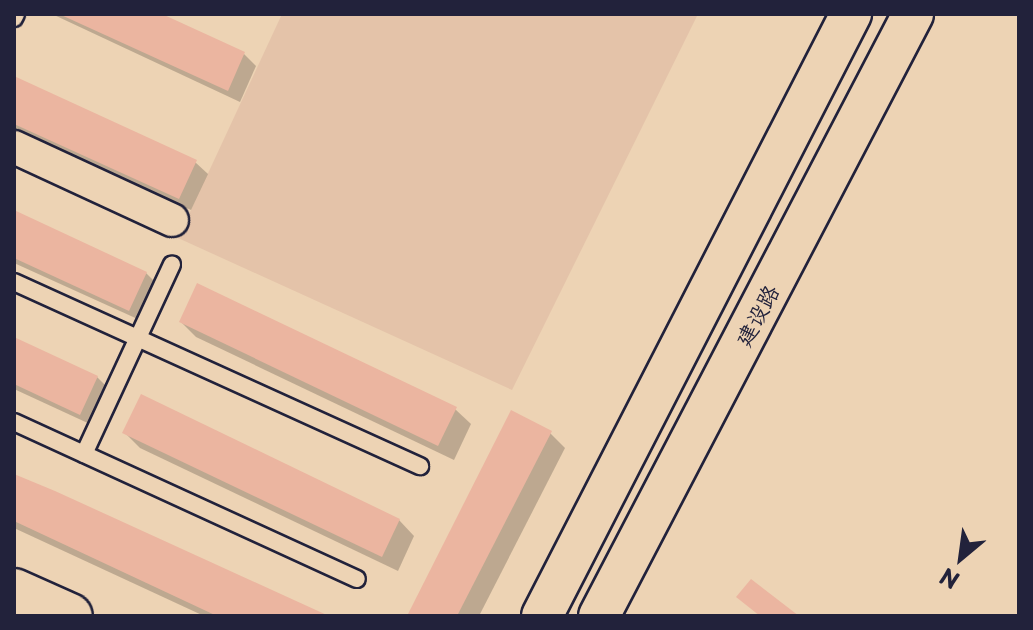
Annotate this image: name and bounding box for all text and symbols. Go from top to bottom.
street label: 建设路 [729,280,783,350]
north arrow [921,518,1001,598]
text: N [933,561,965,598]

